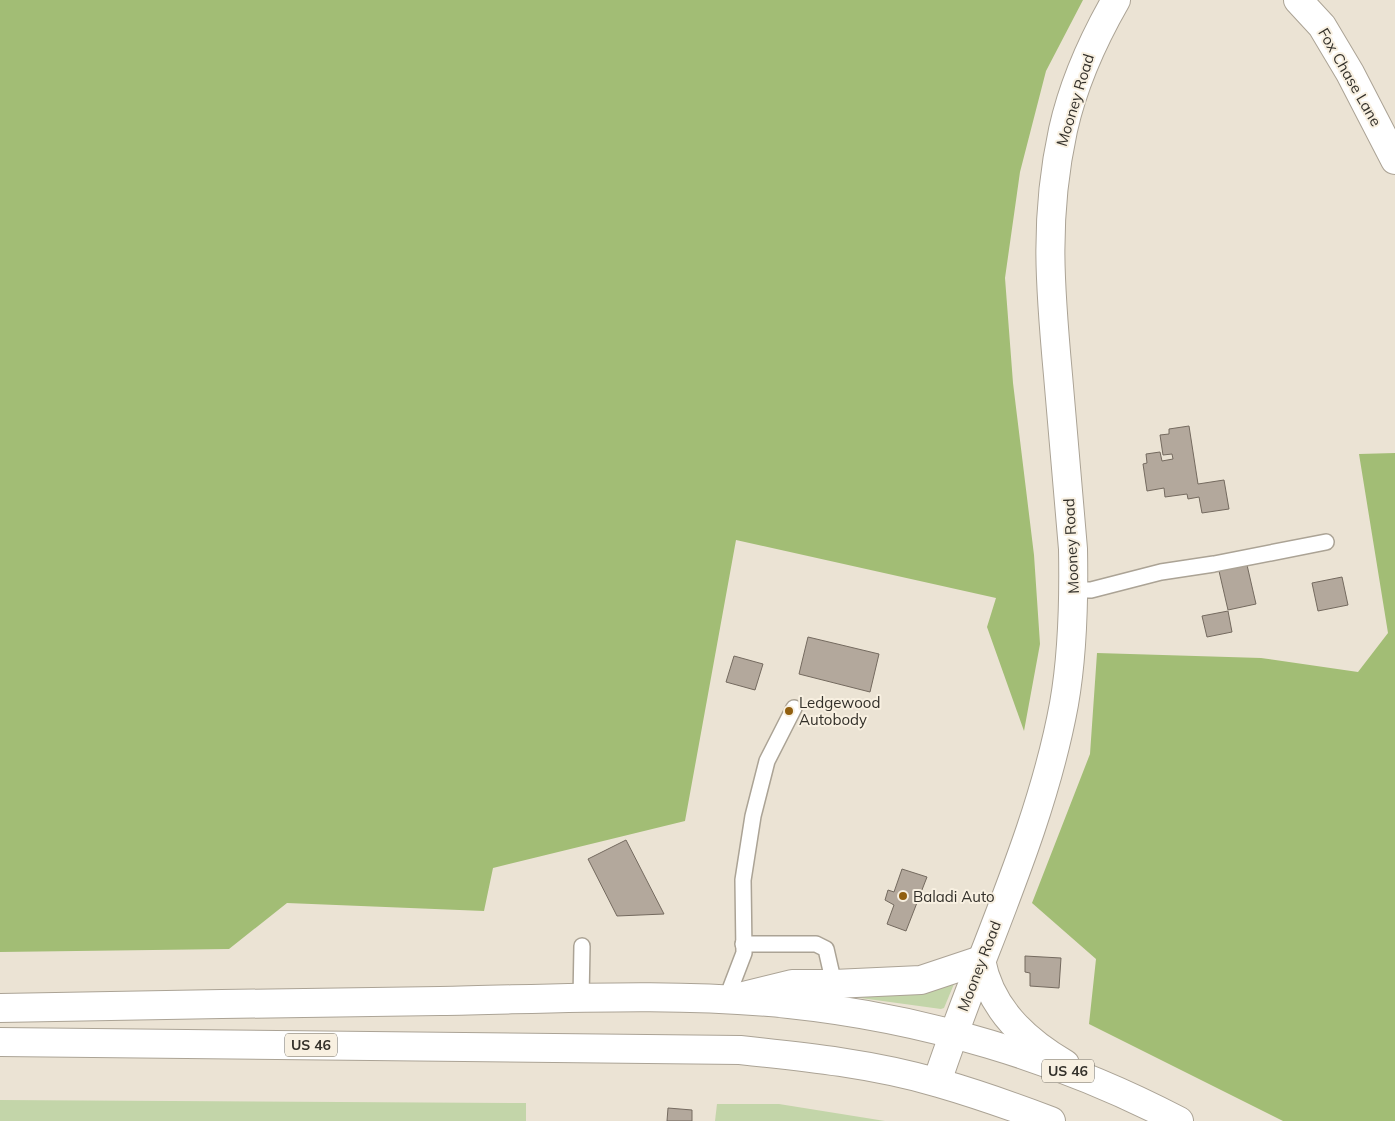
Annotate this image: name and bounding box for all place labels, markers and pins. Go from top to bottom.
place label: Ledgewood Autobody [799,693,880,729]
marker: Ledgewood Autobody [783,705,795,717]
place label: Baladi Auto [913,887,995,906]
marker: Baladi Auto [897,890,909,902]

